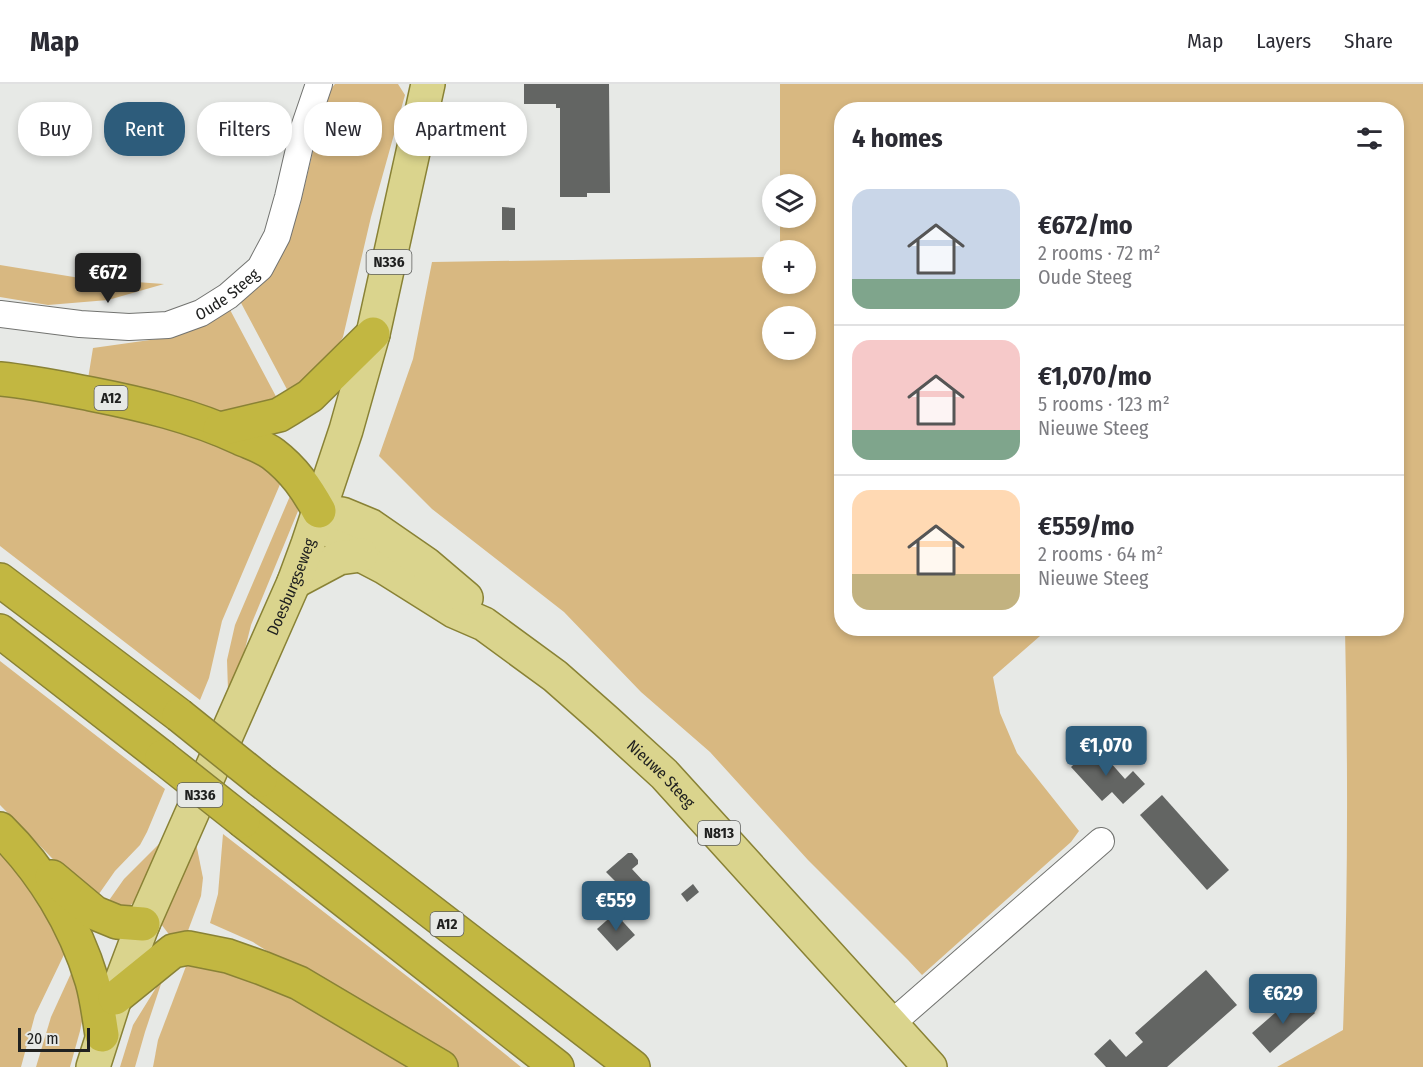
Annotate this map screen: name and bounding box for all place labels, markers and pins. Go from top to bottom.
pin: €672 [72,253,144,304]
pin: €1,070 [1057,726,1155,777]
pin: €559 [580,881,652,932]
pin: €629 [1247,974,1319,1025]

